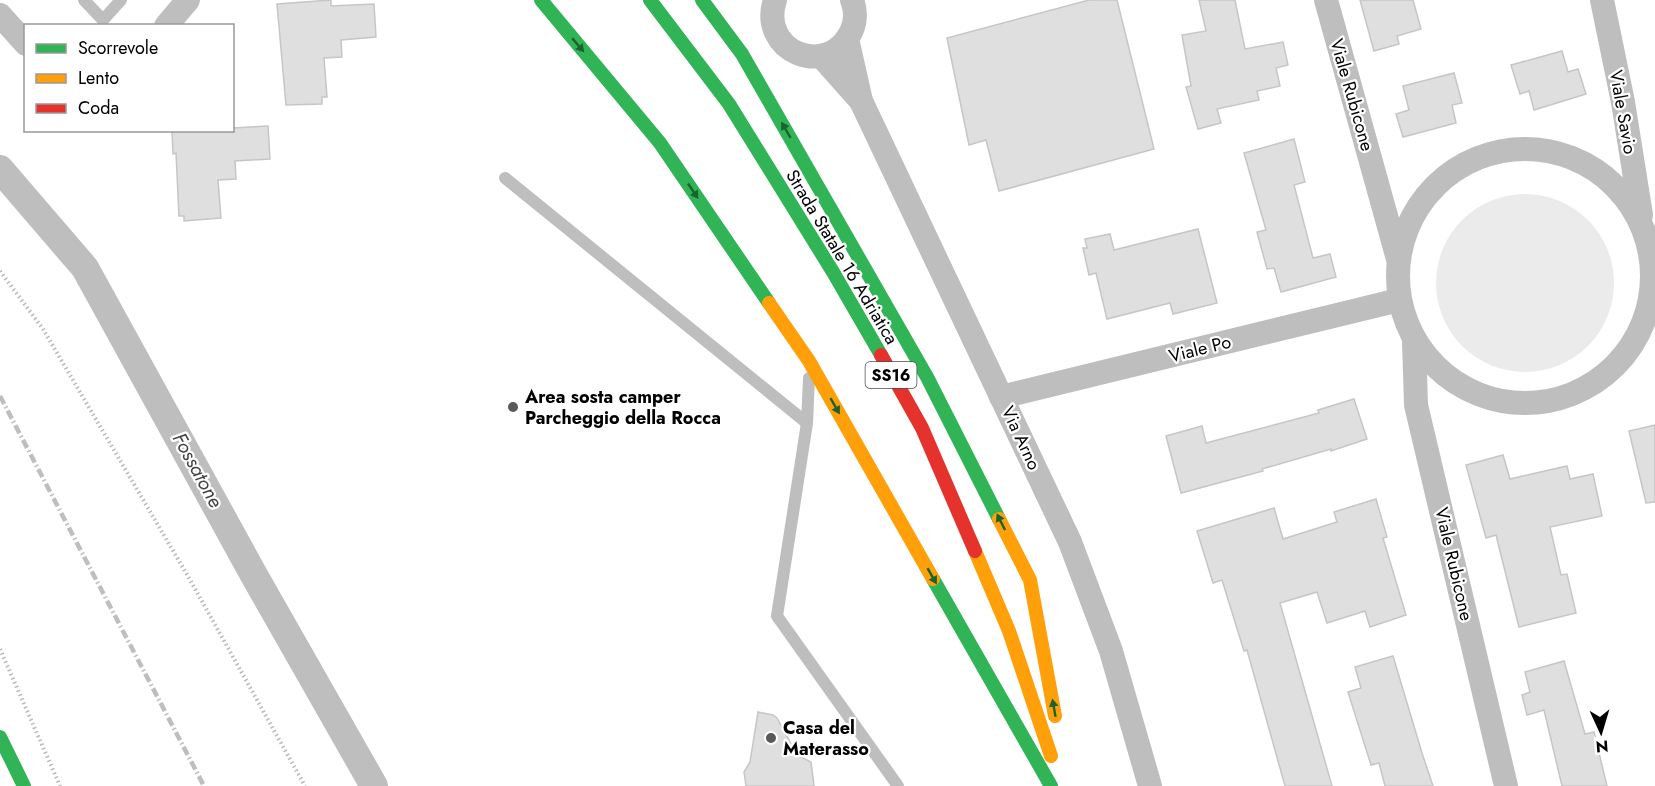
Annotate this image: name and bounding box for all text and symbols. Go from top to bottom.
legend [24,24,234,132]
text: Scorrevole [78,35,158,61]
street label: Viale Rubicone [1324,36,1380,154]
one-way arrow [571,37,584,52]
text: Lento [78,65,119,91]
street label: Viale Savio [1603,68,1643,156]
text: Coda [78,95,119,121]
one-way arrow [780,122,791,138]
street label: Strada Statale 16 Adriatica [779,165,905,349]
one-way arrow [687,183,698,199]
street label: Viale Po [1166,329,1234,369]
road number: SS16 [866,362,916,388]
place label: Area sosta camper Parcheggio della Rocca [524,384,721,431]
one-way arrow [830,398,840,415]
marker: Area sosta camper Parcheggio della Rocca [506,400,520,414]
street label: Via Arno [995,402,1047,474]
water label: Fossatone [165,427,230,513]
street label: Viale Rubicone [1428,505,1480,623]
one-way arrow [996,513,1006,530]
one-way arrow [926,568,937,584]
one-way arrow [1049,698,1058,717]
north arrow [1571,702,1631,762]
place label: Casa del Materasso [783,715,869,762]
marker: Casa del Materasso [764,731,778,745]
text: N [1595,735,1609,758]

